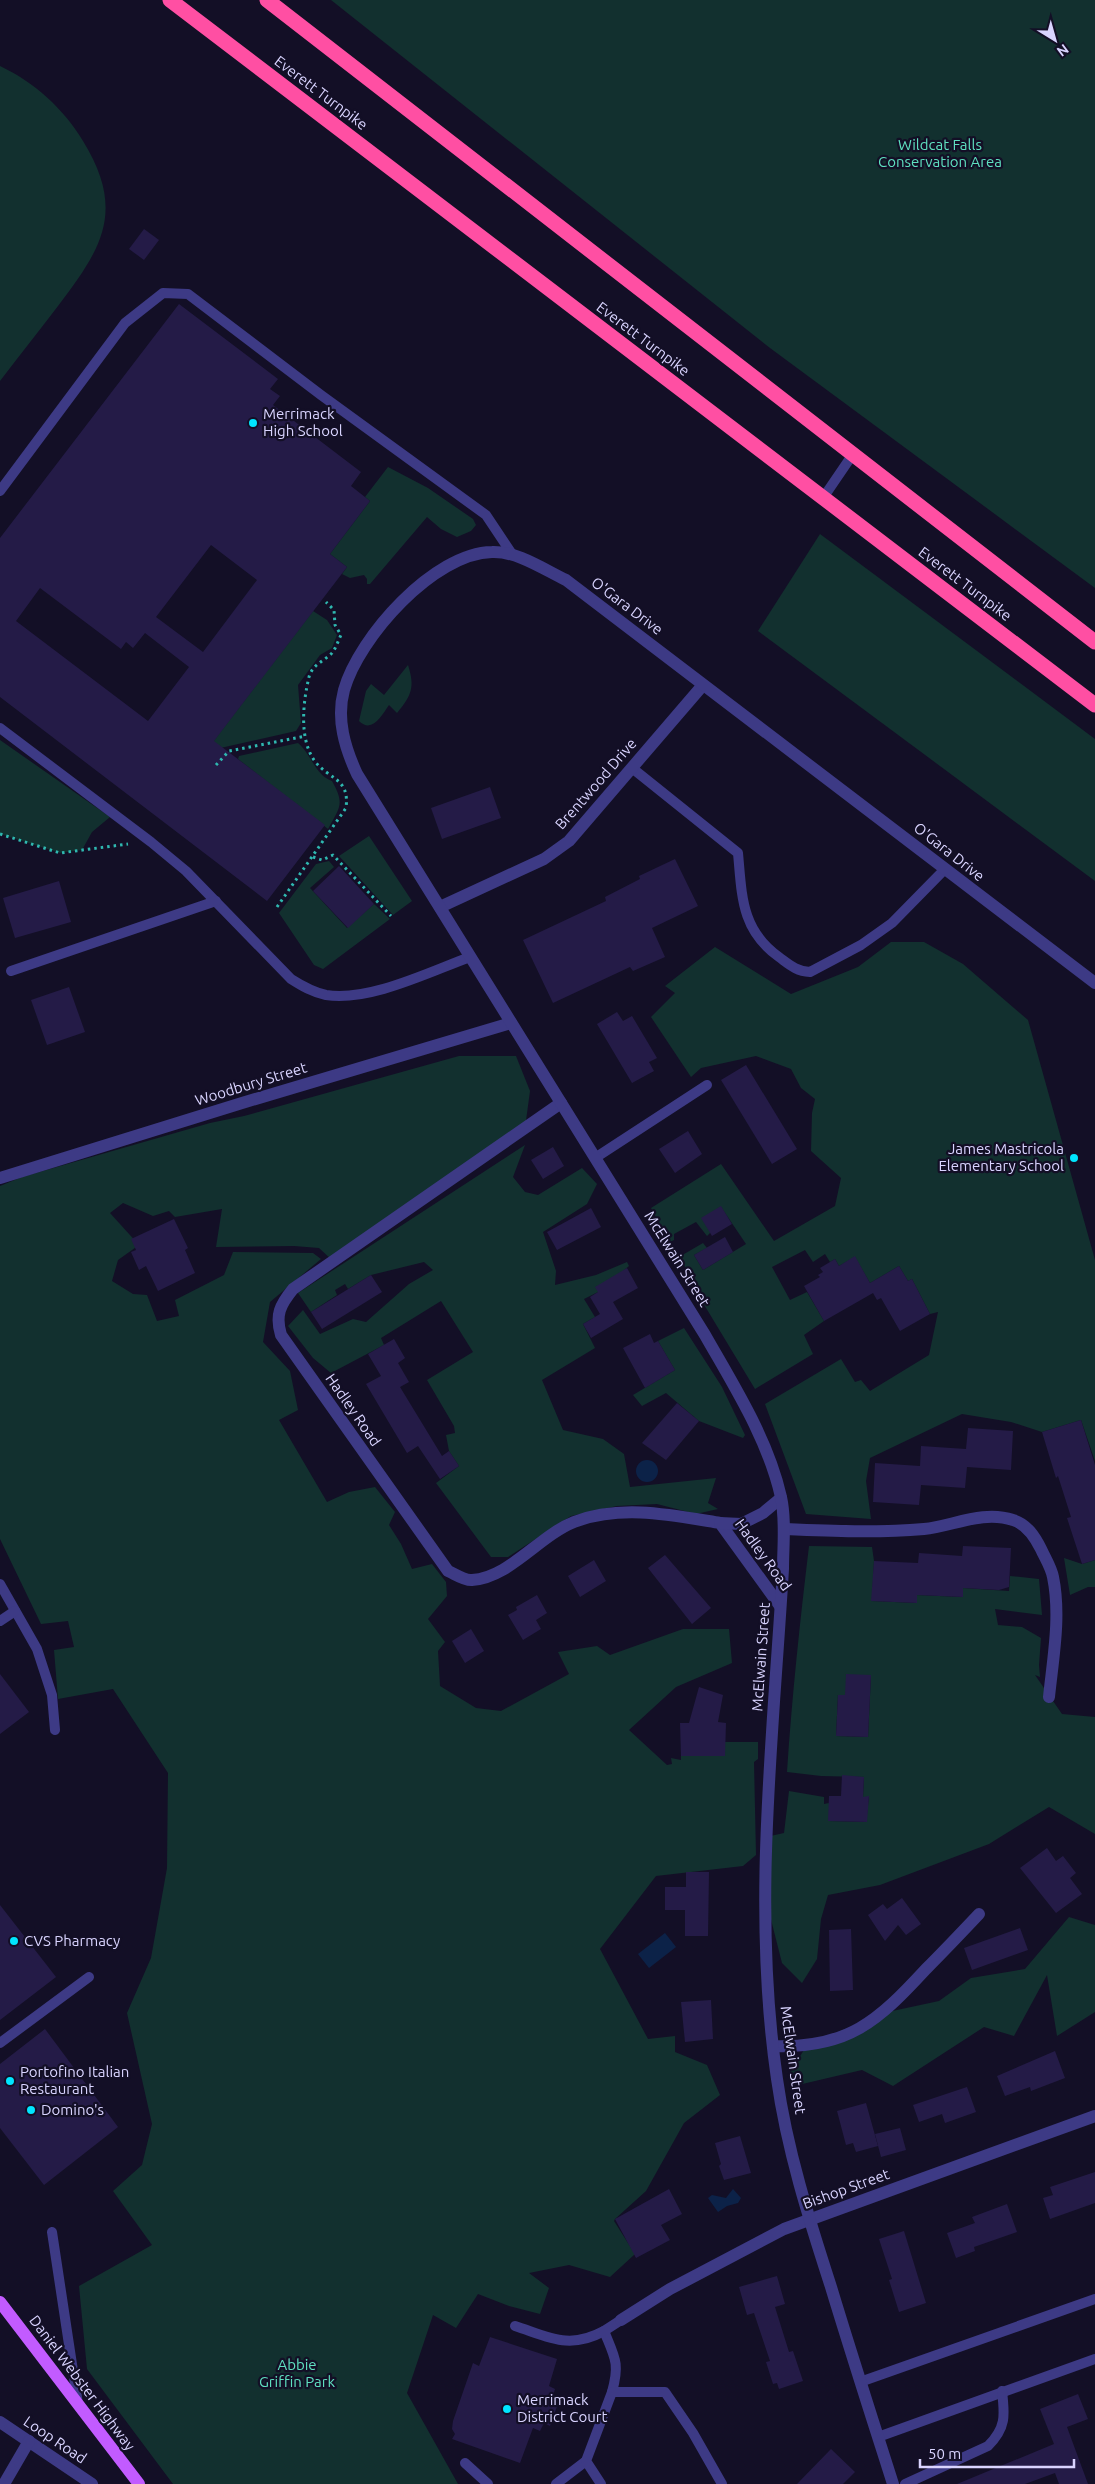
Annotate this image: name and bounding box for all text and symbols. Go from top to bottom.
north arrow [1030,15,1080,65]
text: N [1054,41,1072,60]
street label: Everett Turnpike [272,52,371,133]
park label: Wildcat Falls Conservation Area [878,136,1002,170]
street label: Everett Turnpike [594,298,693,379]
place label: Merrimack High School [263,405,343,439]
marker: Merrimack High School [247,417,259,429]
street label: Everett Turnpike [916,543,1015,624]
street label: O'Gara Drive [588,573,666,638]
street label: Brentwood Drive [552,735,640,833]
street label: O'Gara Drive [911,819,988,884]
street label: Woodbury Street [193,1058,309,1109]
place label: James Mastricola Elementary School [938,1140,1064,1174]
marker: James Mastricola Elementary School [1068,1152,1080,1164]
street label: McElwain Street [641,1208,714,1310]
street label: Hadley Road [322,1370,385,1449]
street label: Hadley Road [732,1516,795,1594]
street label: McElwain Street [748,1602,773,1712]
place label: CVS Pharmacy [24,1932,120,1949]
marker: CVS Pharmacy [8,1935,20,1947]
street label: McElwain Street [777,2005,810,2115]
place label: Portofino Italian Restaurant [20,2063,129,2097]
marker: Portofino Italian Restaurant [4,2075,16,2087]
place label: Domino's [41,2101,104,2118]
marker: Domino's [25,2104,37,2116]
street label: Bishop Street [800,2165,892,2212]
street label: Daniel Webster Highway [26,2312,139,2453]
park label: Abbie Griffin Park [259,2356,336,2390]
place label: Merrimack District Court [517,2391,607,2425]
marker: Merrimack District Court [501,2403,513,2415]
street label: Loop Road [21,2412,90,2467]
scale bar [920,2436,1074,2468]
text: 50 m [928,2445,961,2462]

